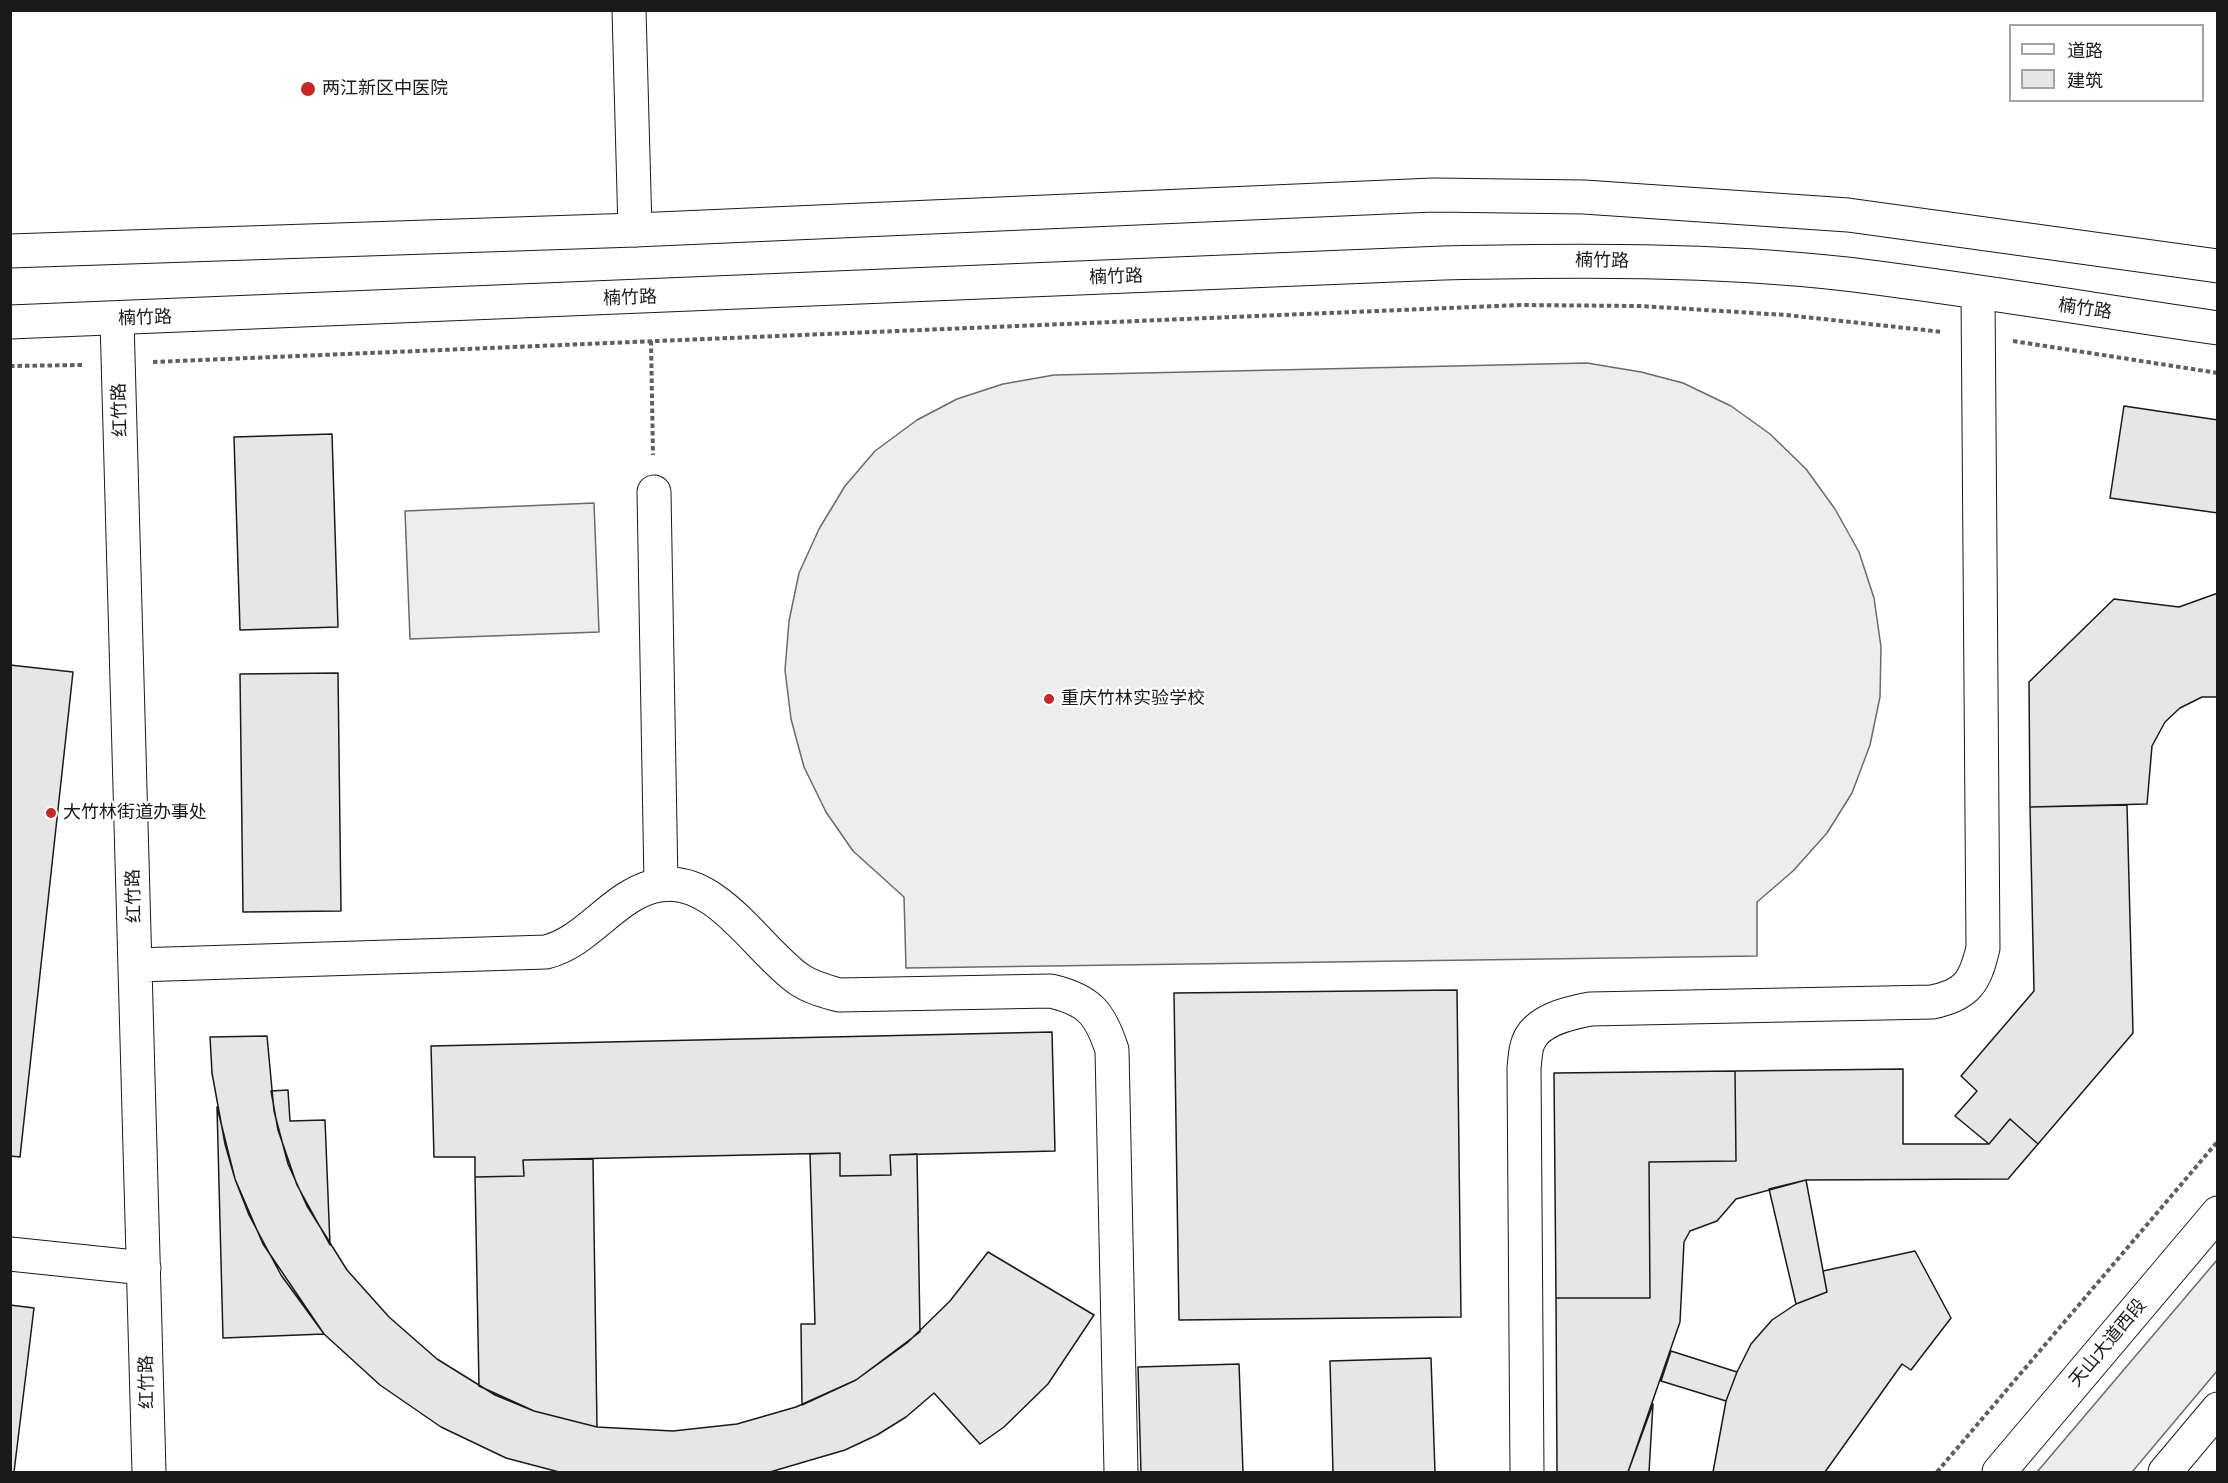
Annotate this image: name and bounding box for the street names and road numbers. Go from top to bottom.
street label: 楠竹路 [1575,250,1629,272]
street label: 楠竹路 [1089,265,1143,289]
street label: 楠竹路 [603,286,657,310]
street label: 楠竹路 [2057,295,2113,323]
street label: 楠竹路 [118,306,172,330]
street label: 红竹路 [108,383,132,437]
street label: 红竹路 [122,869,146,923]
street label: 天山大道西段 [2065,1295,2151,1391]
street label: 红竹路 [136,1355,158,1409]

